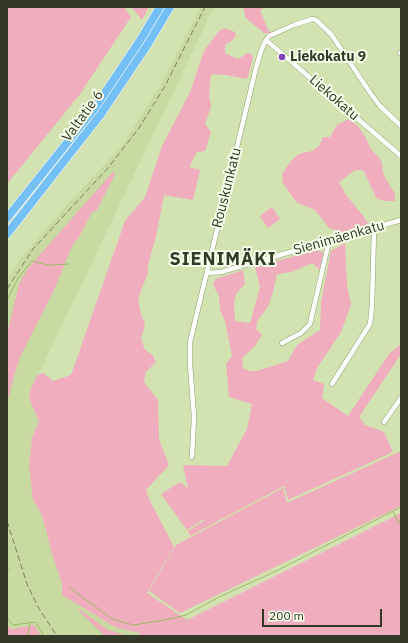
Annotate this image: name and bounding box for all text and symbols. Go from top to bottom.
place label: Liekokatu 9 [290,49,366,65]
marker: Liekokatu 9 [277,52,287,62]
street label: Liekokatu [306,72,362,124]
street label: Valtatie 6 [59,87,107,145]
street label: Rouskunkatu [209,146,245,230]
street label: Sienimäenkatu [292,217,386,259]
district label: SIENIMÄKI [169,249,277,271]
scale bar [264,601,384,627]
text: 200 m [269,608,304,623]

